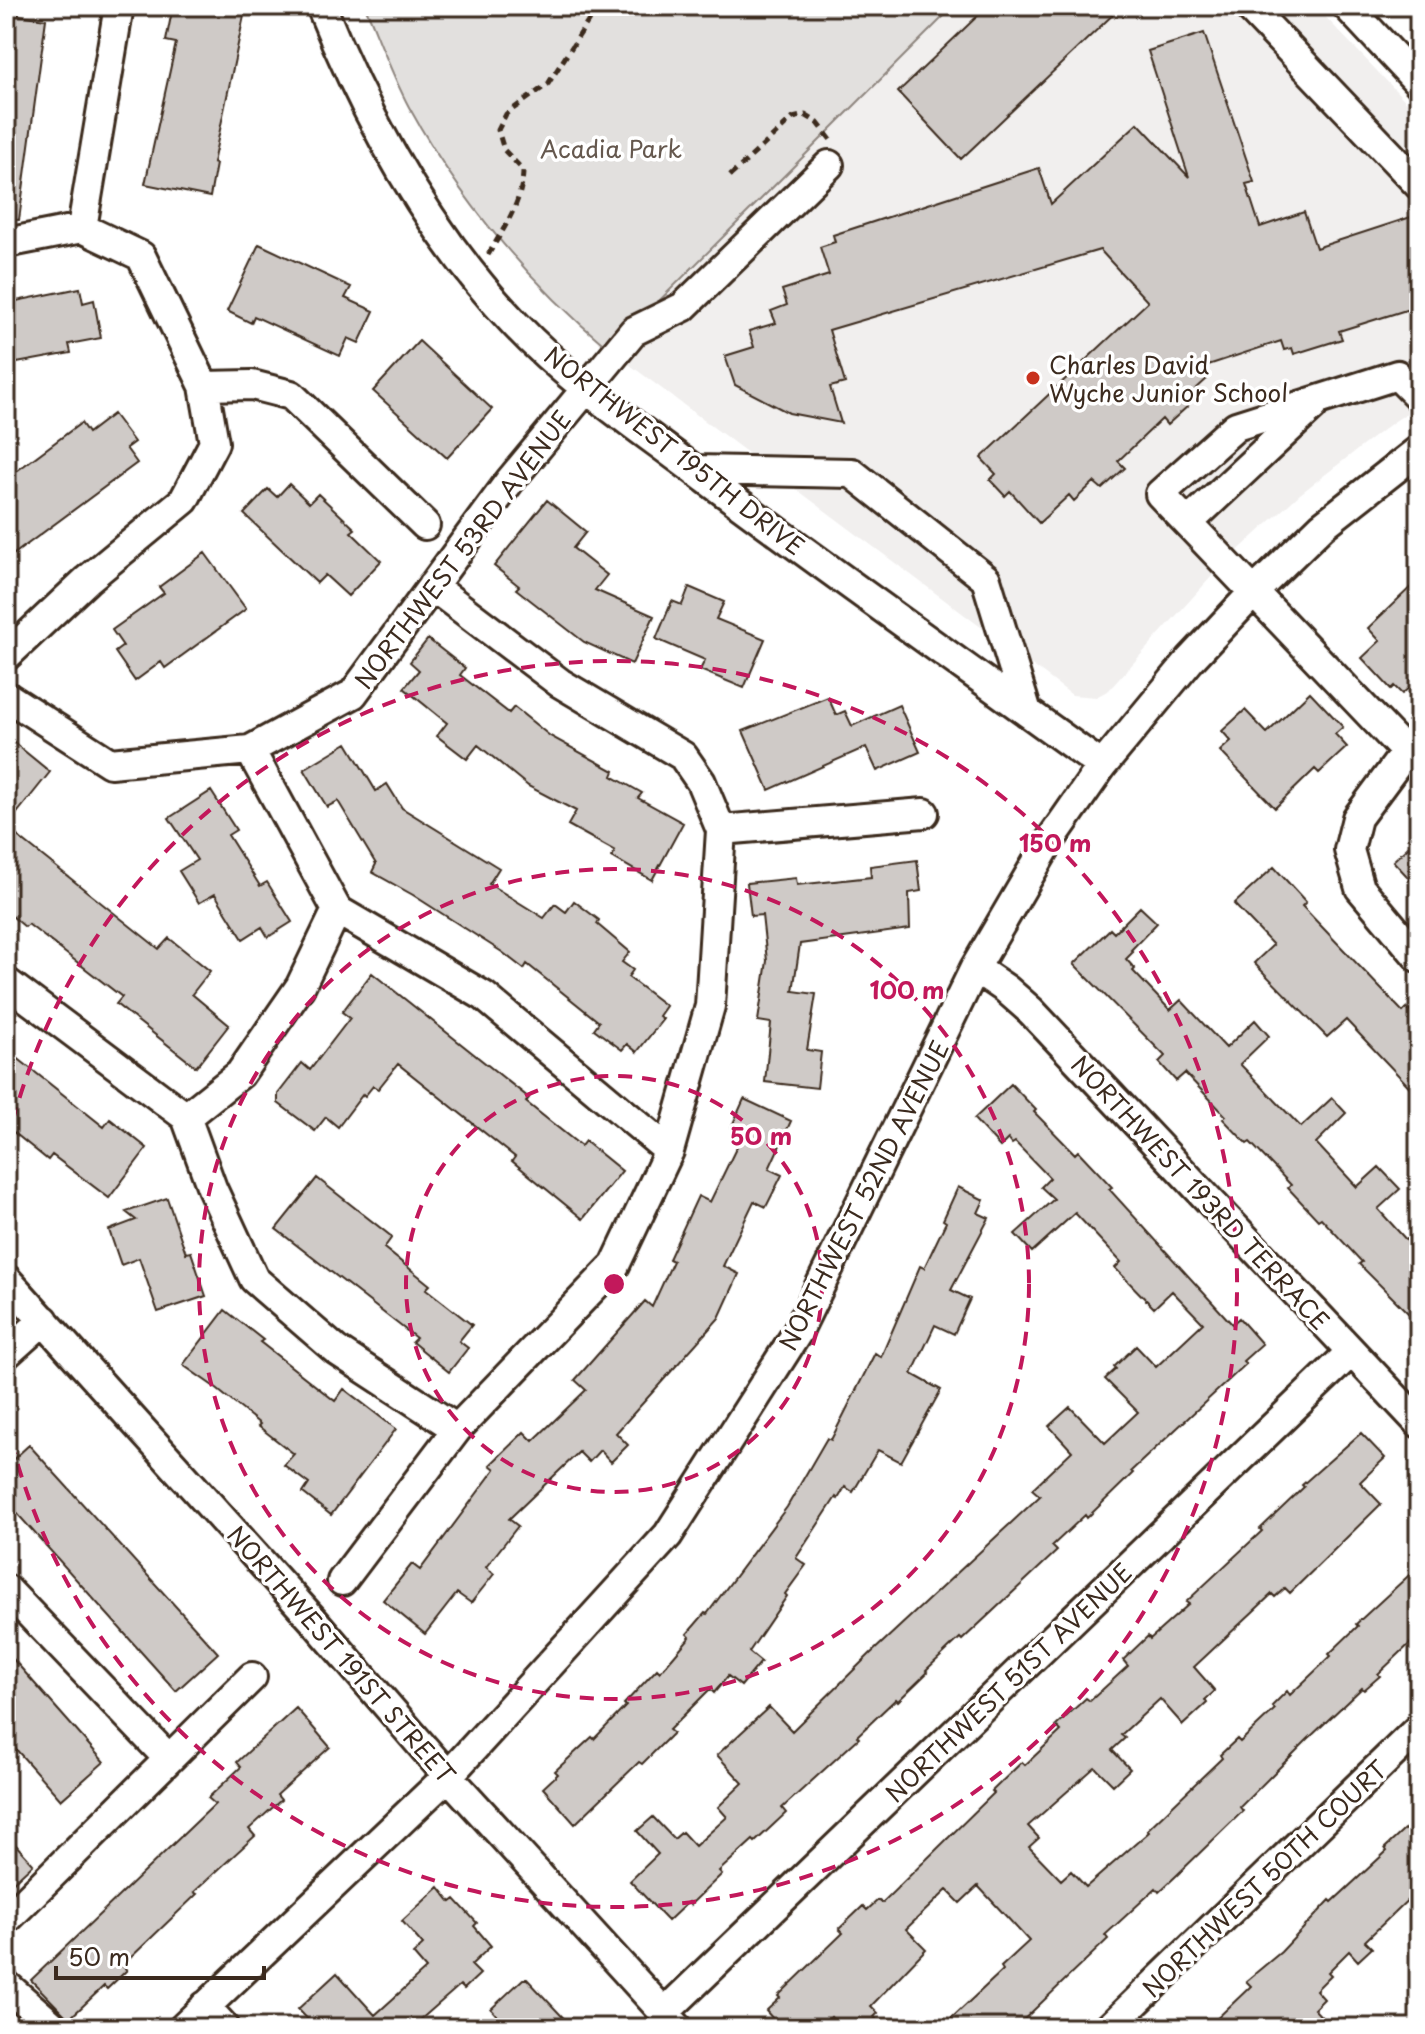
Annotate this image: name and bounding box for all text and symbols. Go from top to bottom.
park label: Acadia Park [540,130,682,166]
street label: NORTHWEST 195TH DRIVE [537,337,813,563]
place label: Charles David Wyche Junior School [1049,346,1288,410]
marker: Charles David Wyche Junior School [1024,369,1042,387]
street label: NORTHWEST 53RD AVENUE [345,402,579,696]
text: 150 m [1019,824,1091,860]
text: 100 m [870,971,944,1007]
street label: NORTHWEST 52ND AVENUE [769,1034,957,1356]
street label: NORTHWEST 193RD TERRACE [1064,1047,1338,1337]
text: 50 m [730,1117,792,1153]
centre of rings [600,1270,628,1298]
street label: NORTHWEST 191ST STREET [220,1517,465,1791]
street label: NORTHWEST 51ST AVENUE [877,1554,1139,1810]
street label: NORTHWEST 50TH COURT [1134,1751,1395,2005]
scale bar [56,1930,264,1980]
text: 50 m [68,1938,130,1974]

